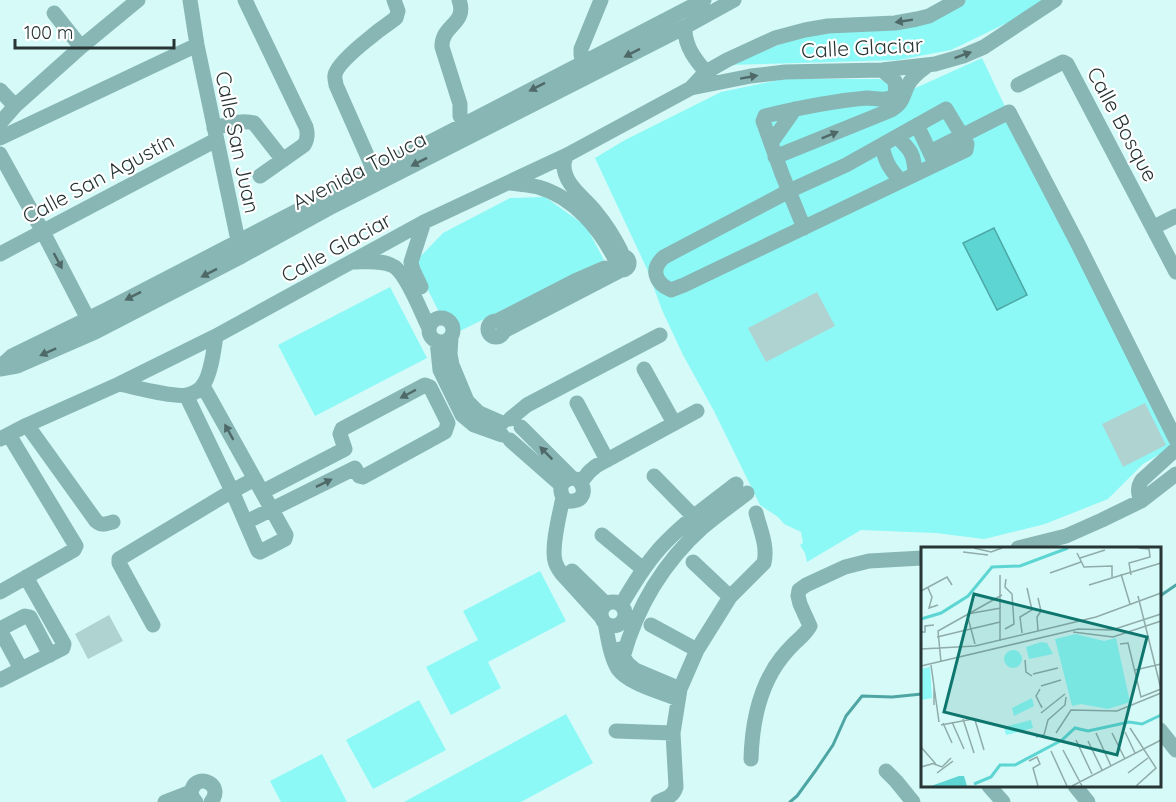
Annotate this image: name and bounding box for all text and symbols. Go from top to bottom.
scale bar [15,12,174,50]
one-way arrow [894,17,913,26]
text: 100 m [24,21,73,44]
street label: Calle Glaciar [800,31,924,63]
one-way arrow [624,48,641,58]
one-way arrow [954,50,972,60]
street label: Calle Bosque [1082,62,1164,186]
street label: Calle San Juan [210,69,266,215]
one-way arrow [739,72,758,81]
one-way arrow [528,82,545,92]
street label: Avenida Toluca [288,125,430,215]
street label: Calle San Agustín [18,127,178,229]
one-way arrow [821,130,839,139]
one-way arrow [411,158,428,167]
street label: Calle Glaciar [276,206,396,288]
one-way arrow [53,253,63,270]
one-way arrow [201,268,218,277]
one-way arrow [124,291,141,301]
one-way arrow [39,348,57,358]
one-way arrow [399,389,416,399]
one-way arrow [224,424,234,441]
one-way arrow [540,446,554,460]
one-way arrow [316,478,333,488]
inset map [921,547,1161,787]

